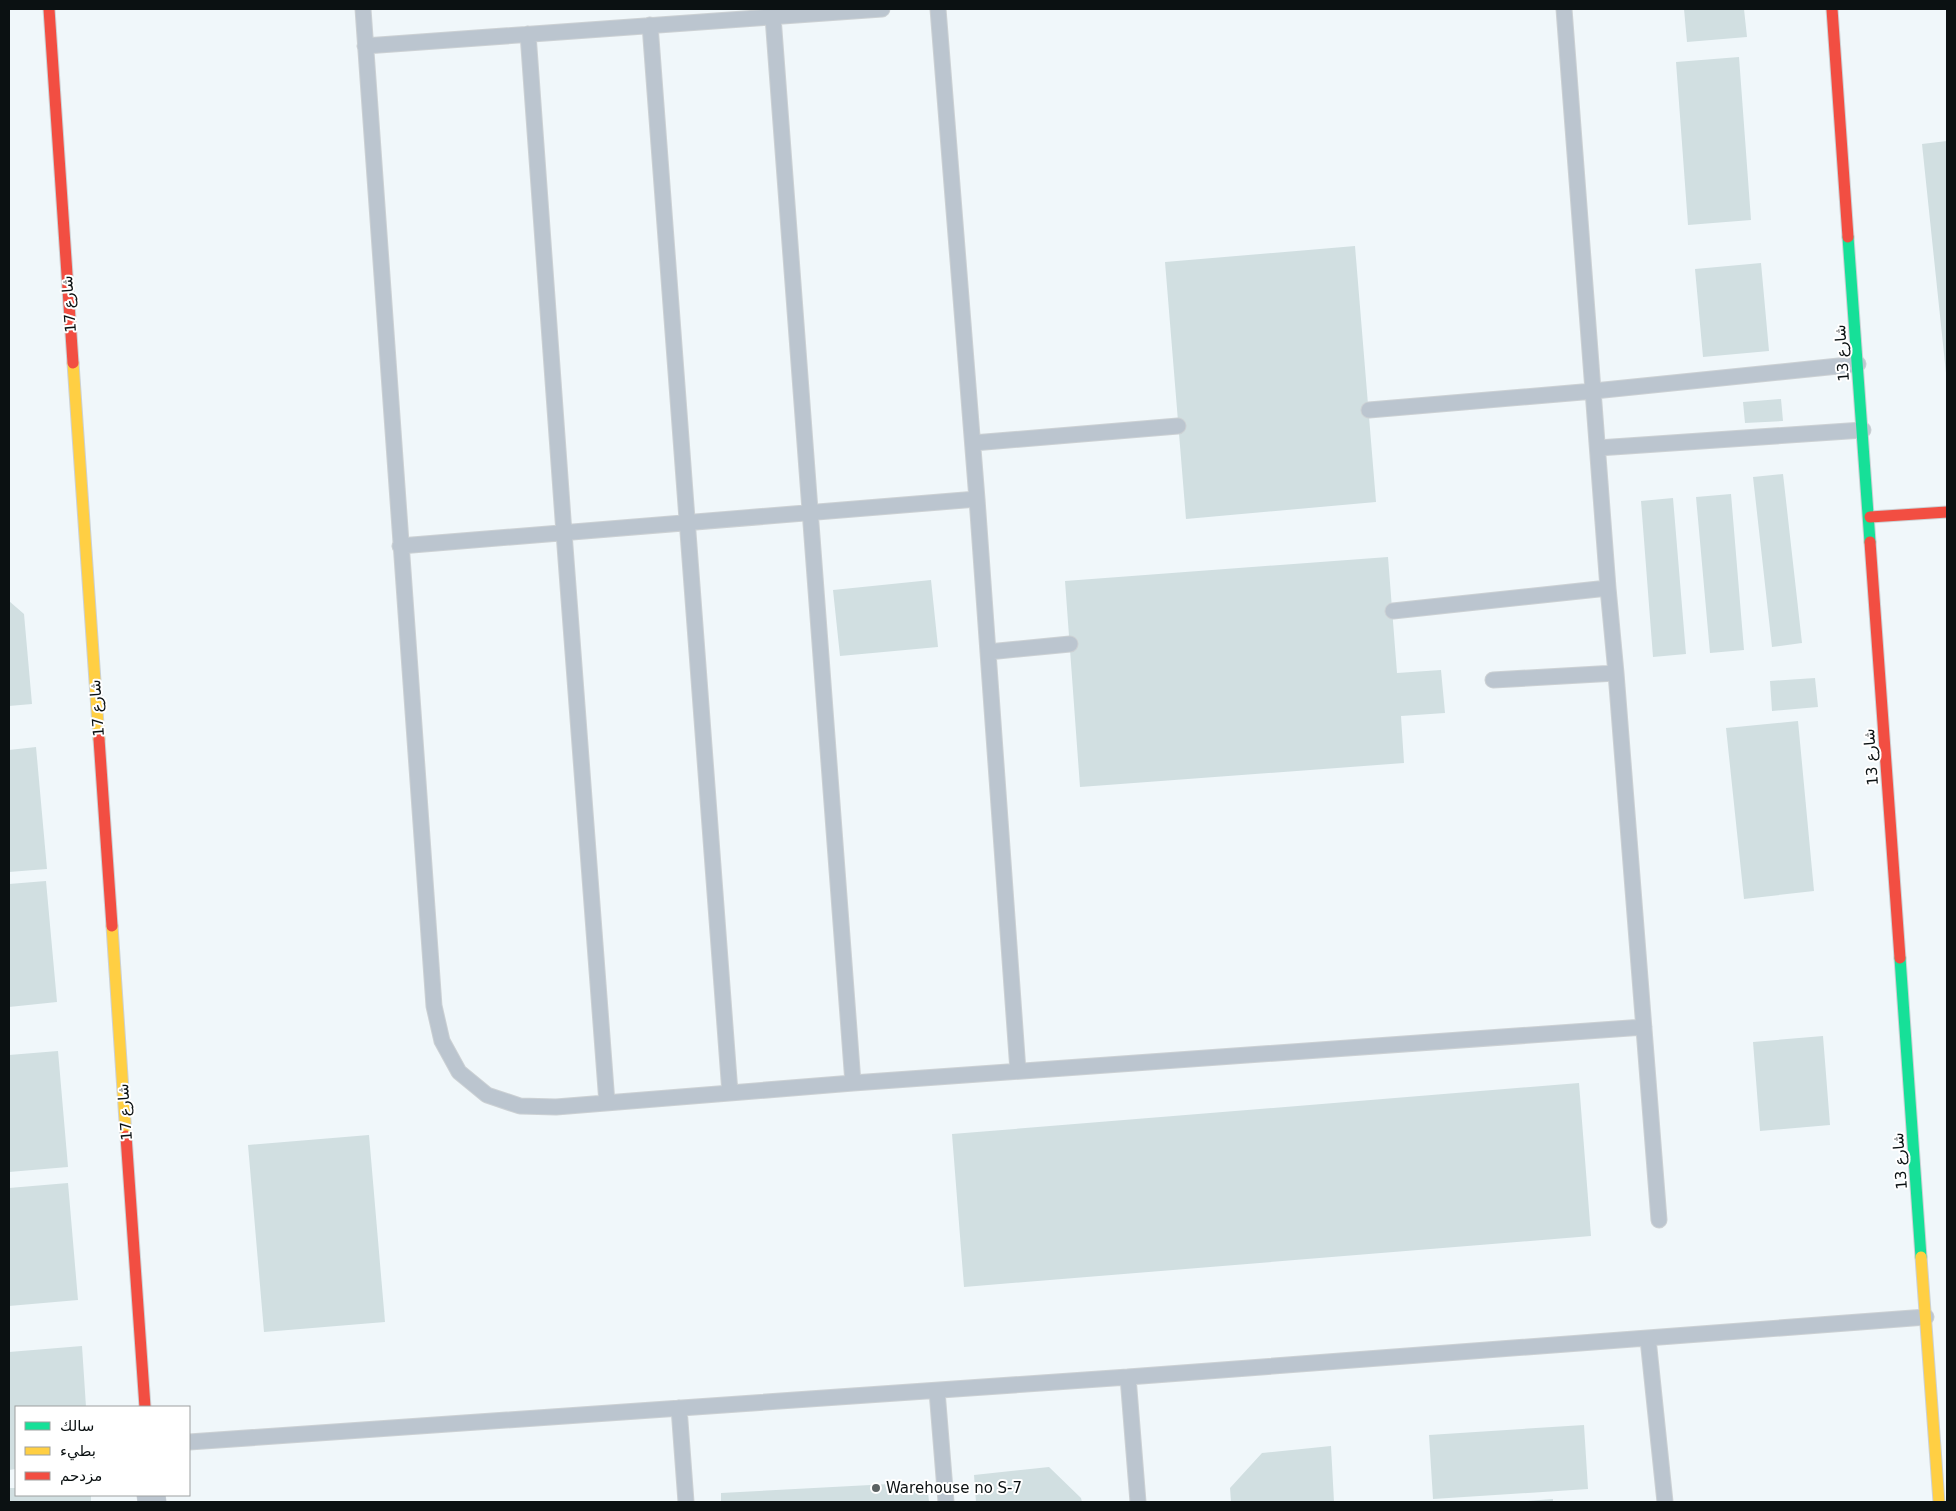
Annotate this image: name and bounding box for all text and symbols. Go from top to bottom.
street label: شارع 17 [58,275,80,333]
street label: شارع 13 [1831,324,1853,382]
street label: شارع 17 [86,679,108,737]
street label: شارع 13 [1860,728,1882,786]
street label: شارع 17 [114,1083,136,1141]
street label: شارع 13 [1889,1132,1911,1190]
legend [15,1406,190,1496]
text: سالك [60,1417,94,1435]
text: بطيء [60,1442,96,1461]
text: مزدحم [60,1467,102,1485]
place label: Warehouse no S-7 [886,1479,1022,1497]
marker: Warehouse no S-7 [870,1482,882,1494]

